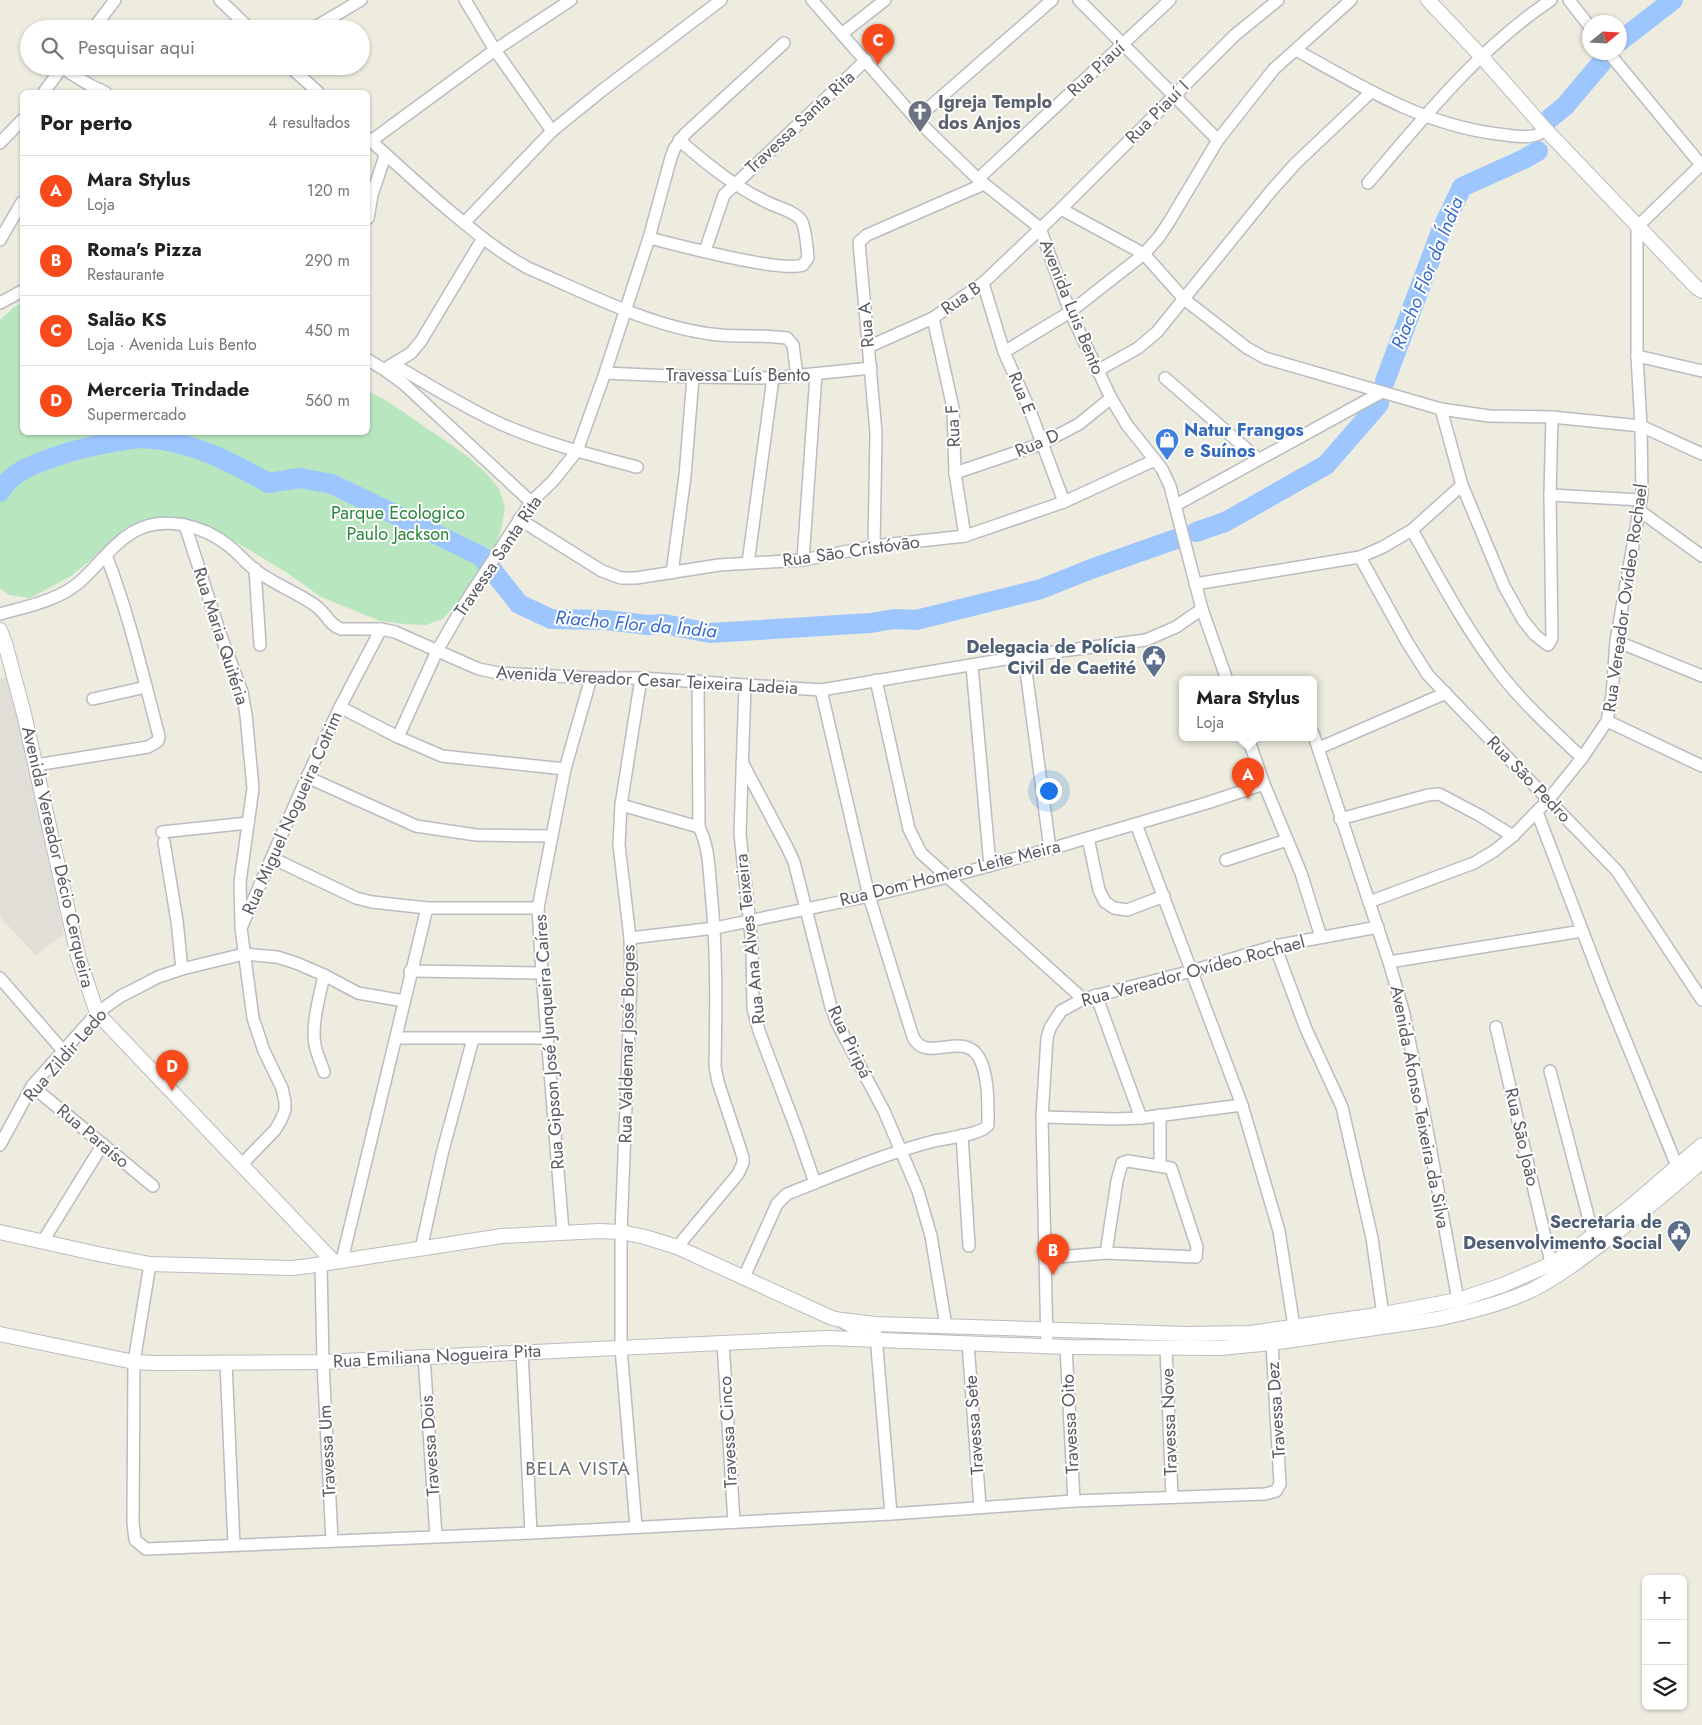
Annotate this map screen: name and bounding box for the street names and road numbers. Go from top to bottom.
street label: Rua Piauí [1061,34,1132,103]
street label: Travessa Santa Rita [739,64,861,180]
street label: Rua Piauí I [1119,74,1195,150]
street label: Avenida Luis Bento [1033,235,1111,379]
street label: Rua B [936,275,986,321]
street label: Rua A [851,301,881,349]
street label: Travessa Luís Bento [666,362,810,388]
street label: Rua E [1002,368,1042,418]
street label: Rua F [939,404,967,448]
street label: Rua D [1011,422,1063,464]
street label: Rua Vereador Ovídeo Rochael [1596,482,1654,714]
street label: Travessa Santa Rita [448,490,548,622]
street label: Rua São Cristóvão [781,528,921,573]
street label: Rua Maria Quitéria [187,564,255,708]
street label: Avenida Vereador Cesar Teixeira Ladeia [495,659,799,701]
street label: Rua Miguel Nogueira Cotrim [235,707,349,919]
street label: Avenida Vereador Décio Cerqueira [15,724,101,990]
street label: Rua São Pedro [1481,730,1577,828]
street label: Rua Dom Homero Leite Meira [837,833,1063,913]
street label: Rua Ana Alves Teixeira [728,853,772,1025]
street label: Rua Gipson José Junqueira Caíres [527,914,571,1170]
street label: Rua Vereador Ovídeo Rochael [1078,929,1308,1013]
street label: Rua Valdemar José Borges [612,944,642,1144]
street label: Avenida Afonso Teixeira da Silva [1384,983,1456,1231]
street label: Rua Piripá [821,1001,879,1083]
street label: Rua Zildir Ledo [17,1003,113,1107]
street label: Rua São João [1498,1085,1546,1189]
street label: Rua Paraíso [51,1098,135,1174]
street label: Rua Emiliana Nogueira Pita [332,1338,542,1374]
street label: Travessa Dez [1260,1360,1292,1459]
street label: Travessa Nove [1154,1368,1184,1476]
street label: Travessa Oito [1054,1373,1086,1475]
street label: Travessa Sete [958,1374,990,1476]
street label: Travessa Cinco [712,1375,744,1489]
street label: Travessa Dois [414,1395,446,1497]
street label: Travessa Um [312,1404,342,1498]

